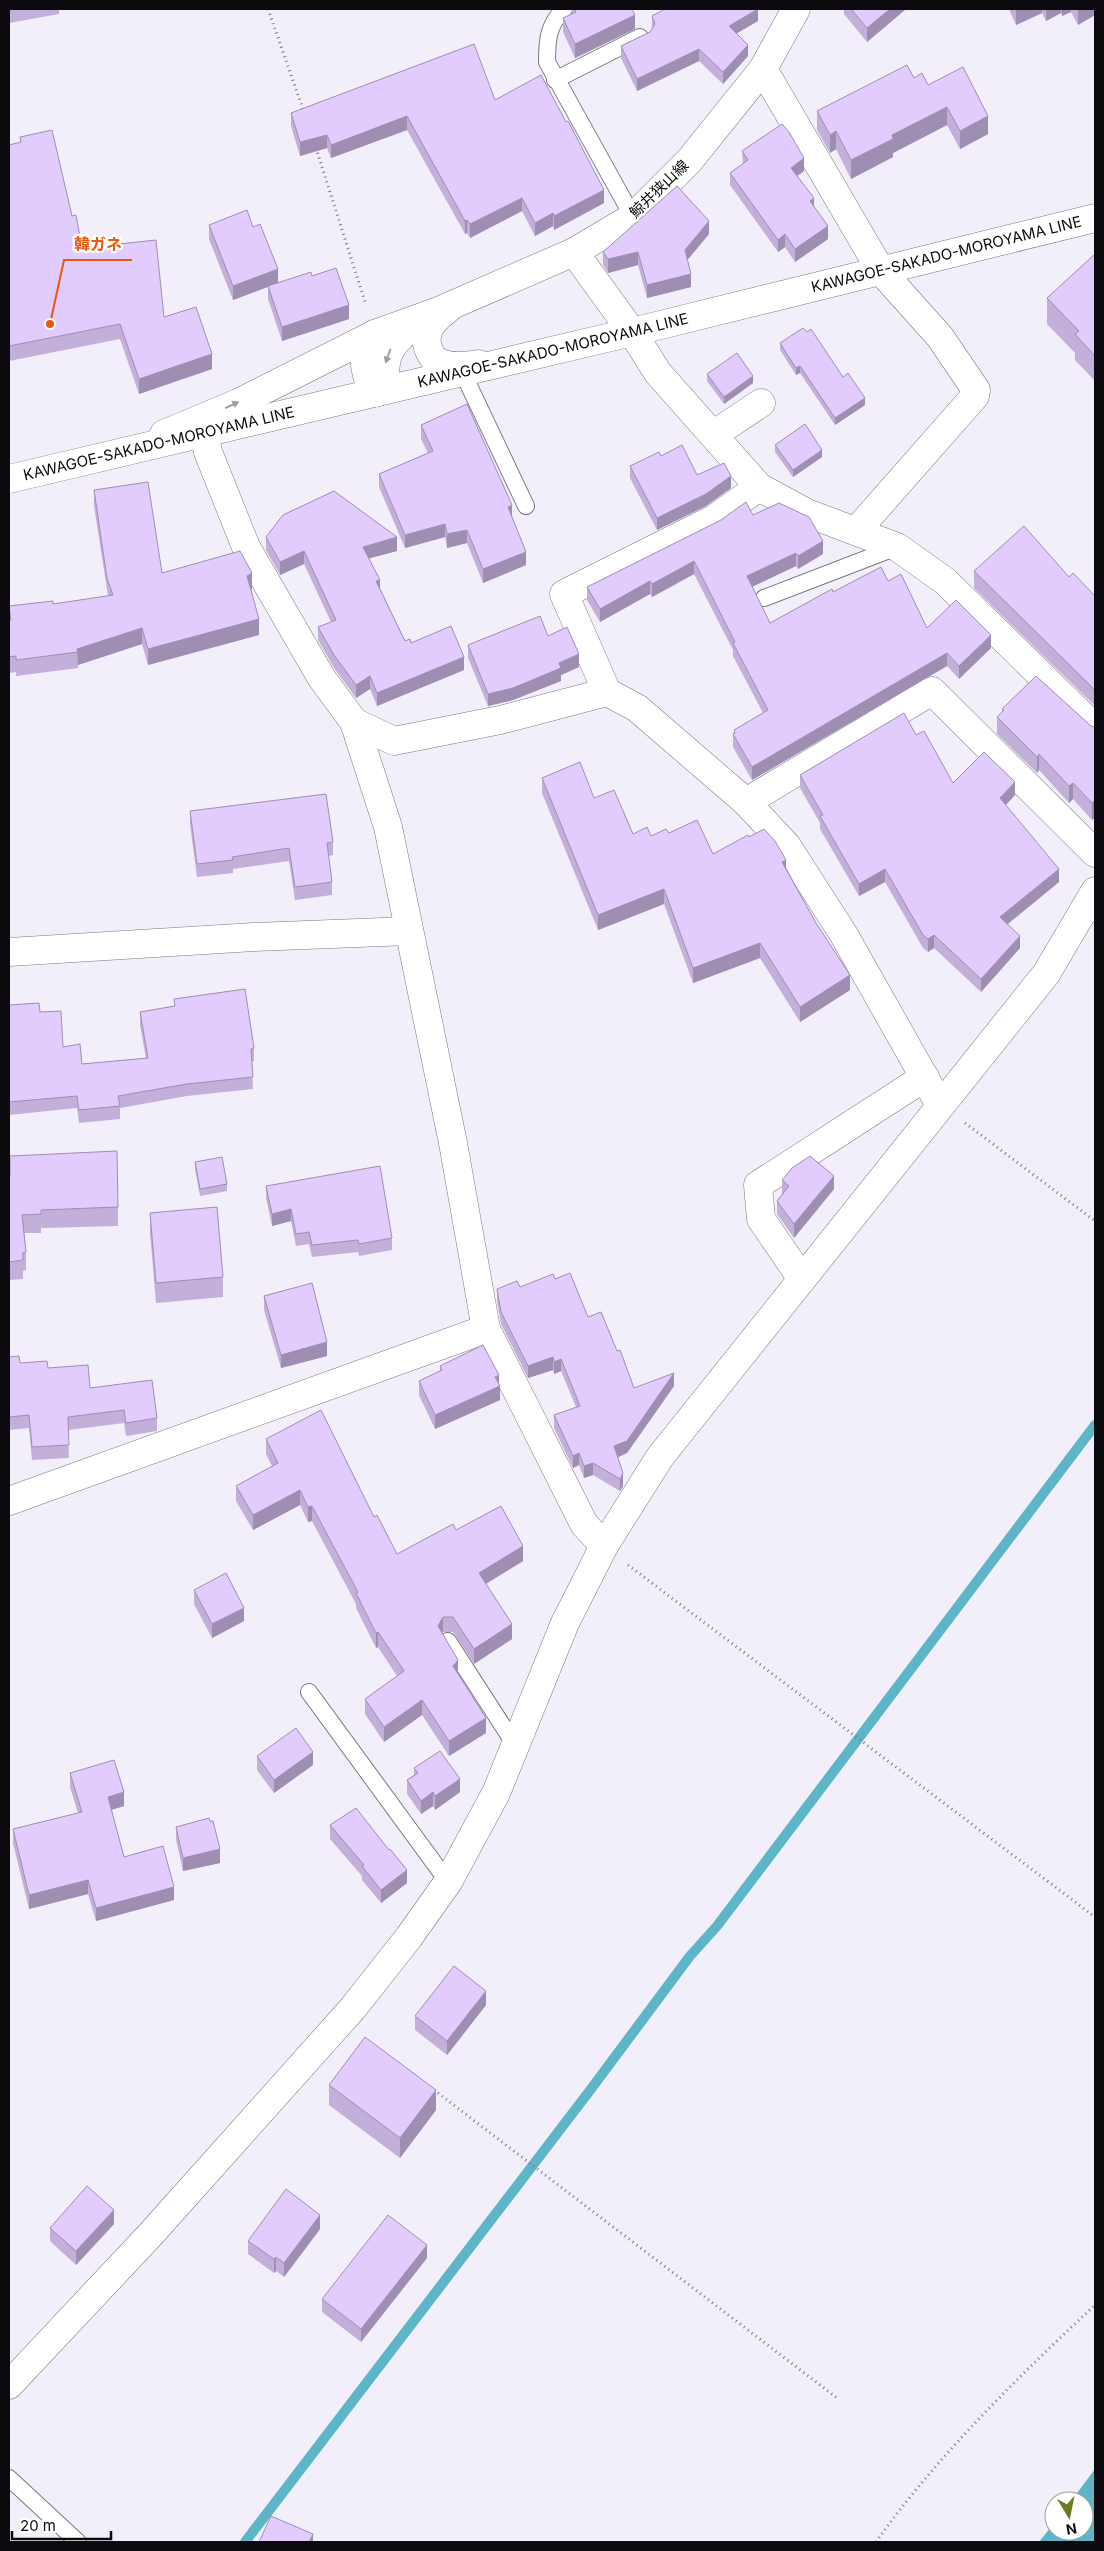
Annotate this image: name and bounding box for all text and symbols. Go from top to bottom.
street label: 鯨井狭山線 [625,156,692,222]
street label: KAWAGOE-SAKADO-MOROYAMA LINE [809,212,1083,297]
callout: 韓ガネ [64,229,132,260]
text: 韓ガネ [74,234,122,254]
street label: KAWAGOE-SAKADO-MOROYAMA LINE [416,308,690,391]
one-way arrow [384,349,392,364]
one-way arrow [225,401,239,409]
street label: KAWAGOE-SAKADO-MOROYAMA LINE [21,402,296,484]
north arrow [1044,2491,1094,2541]
scale bar [12,2508,111,2540]
text: 20 m [20,2516,56,2535]
text: N [1065,2520,1078,2539]

